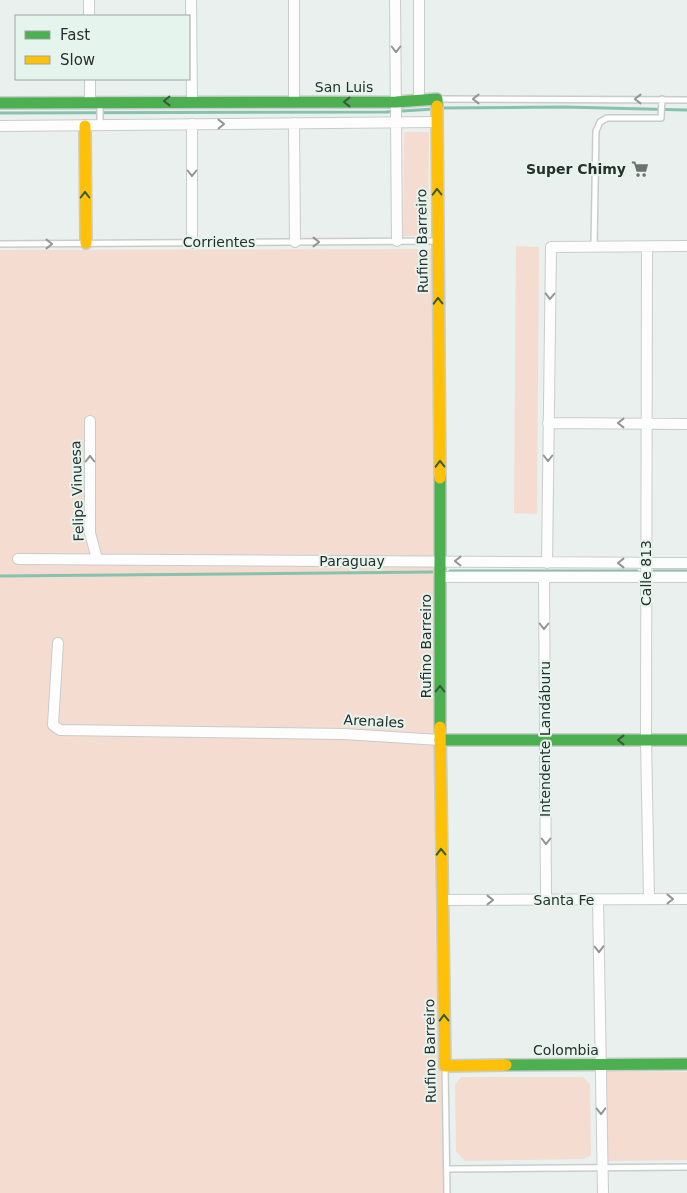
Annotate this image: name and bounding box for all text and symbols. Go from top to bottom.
legend [15,15,190,80]
text: Fast [60,26,90,44]
one-way arrow [390,45,401,53]
text: Slow [60,51,95,69]
street label: San Luis [315,79,373,95]
one-way arrow [472,94,480,104]
one-way arrow [634,94,642,104]
one-way arrow [163,96,171,107]
one-way arrow [343,97,350,107]
one-way arrow [218,119,226,129]
supermarket icon: Super Chimy [630,159,650,179]
place label: Super Chimy [526,161,626,177]
one-way arrow [187,170,197,177]
one-way arrow [431,188,442,196]
street label: Rufino Barreiro [413,189,431,293]
one-way arrow [80,190,91,198]
street label: Corrientes [183,234,255,250]
one-way arrow [312,237,320,247]
one-way arrow [45,238,53,249]
one-way arrow [545,292,555,300]
one-way arrow [433,297,443,305]
one-way arrow [617,418,624,428]
street label: Felipe Vinuesa [67,440,87,542]
one-way arrow [543,454,553,462]
one-way arrow [85,455,95,462]
one-way arrow [434,460,445,468]
street label: Calle 813 [638,540,654,606]
street label: Paraguay [319,553,385,569]
one-way arrow [454,556,462,567]
one-way arrow [617,558,624,568]
street label: Rufino Barreiro [418,594,434,698]
one-way arrow [539,622,549,630]
street label: Intendente Landáburu [537,661,553,817]
one-way arrow [435,685,445,692]
street label: Arenales [343,711,405,731]
one-way arrow [617,735,624,745]
one-way arrow [541,838,551,845]
one-way arrow [436,847,446,855]
street label: Santa Fe [534,892,594,908]
one-way arrow [667,894,675,904]
one-way arrow [487,895,495,905]
one-way arrow [594,946,604,953]
street label: Rufino Barreiro [421,999,439,1103]
one-way arrow [439,1013,449,1021]
street label: Colombia [533,1042,599,1058]
one-way arrow [596,1108,606,1116]

